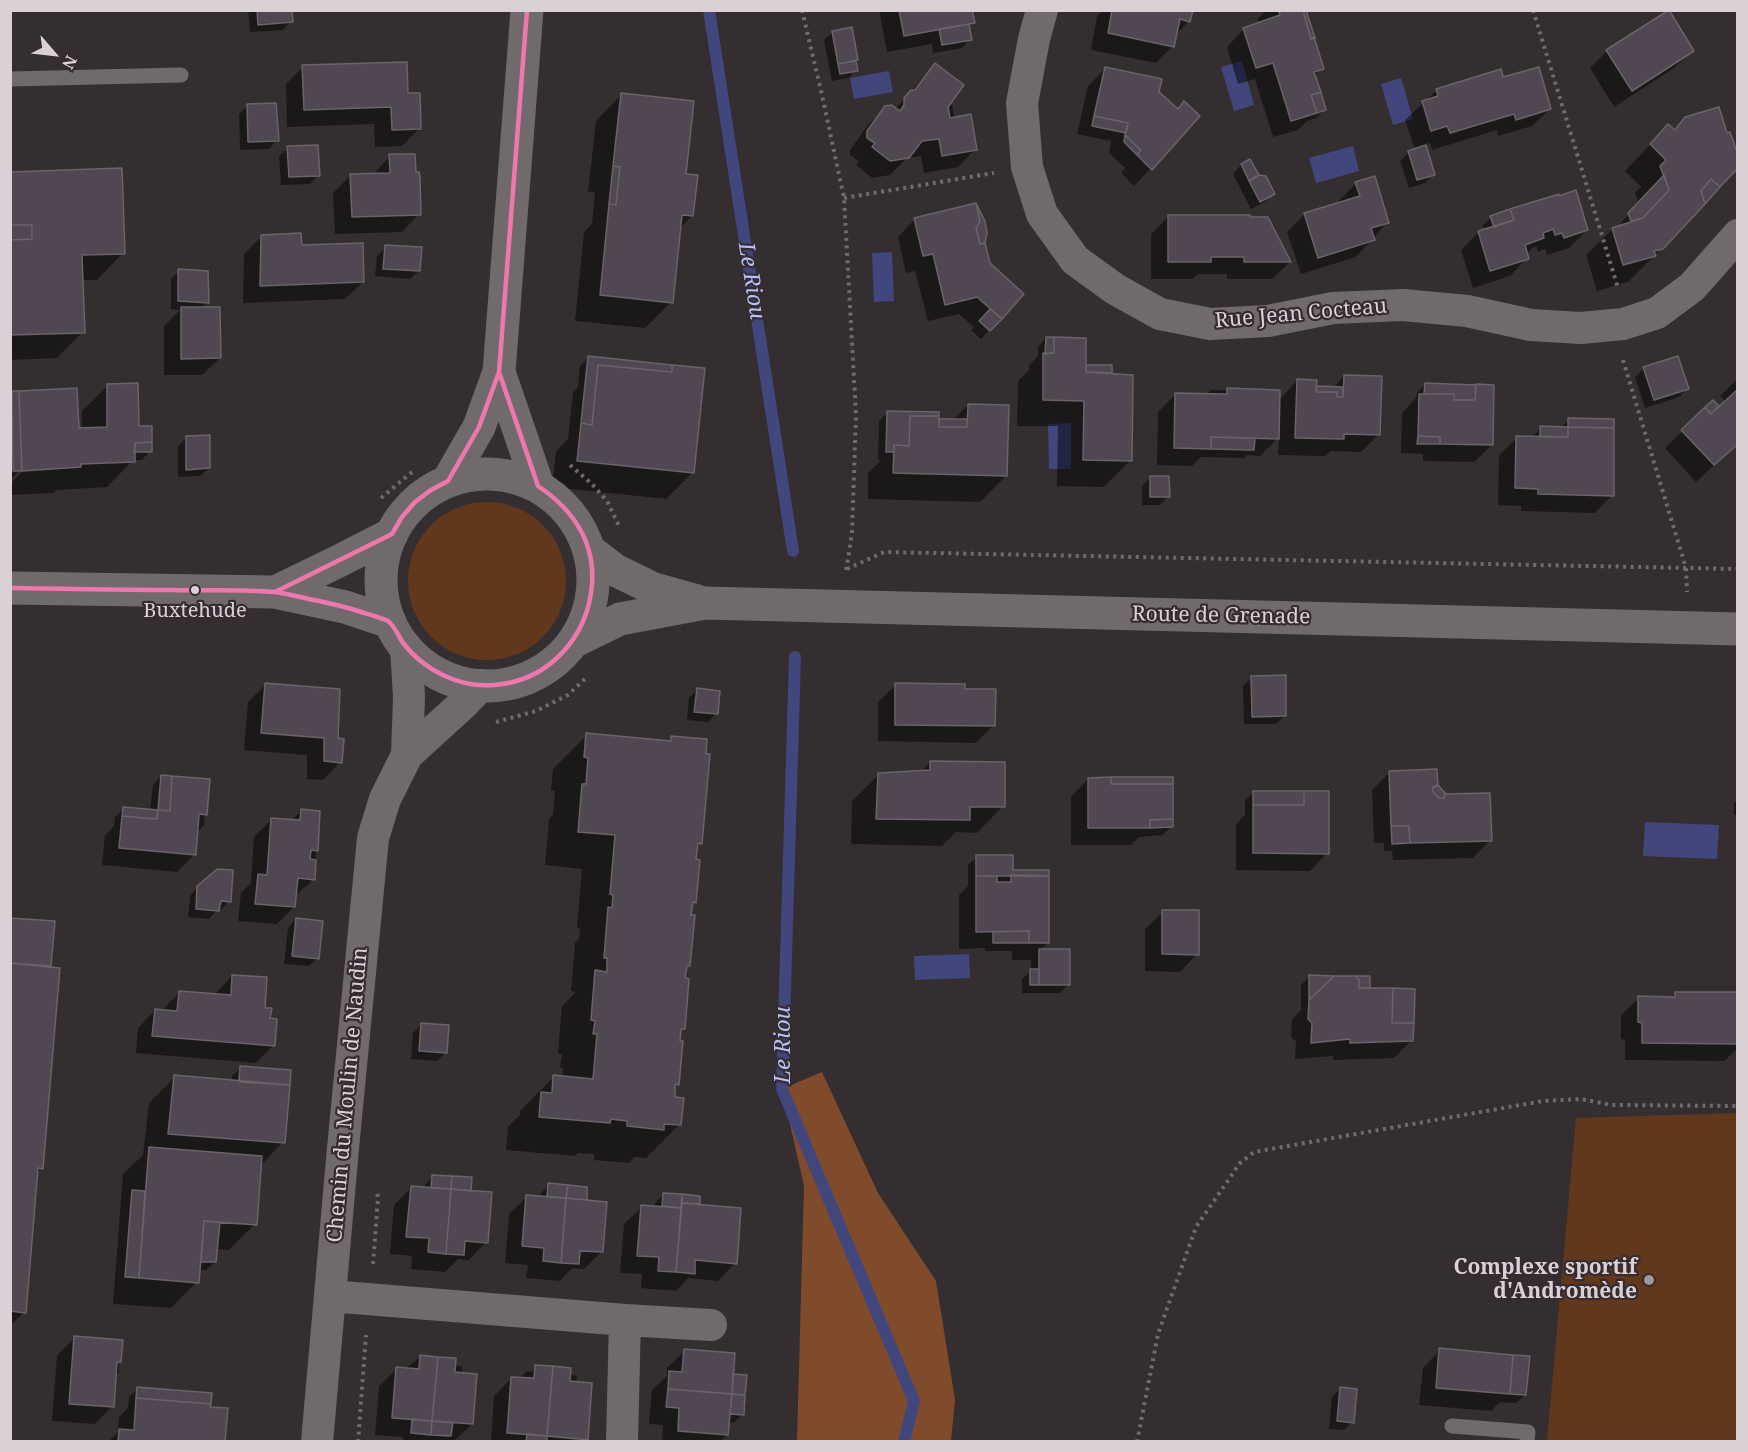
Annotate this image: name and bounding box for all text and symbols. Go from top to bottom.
north arrow [24,24,84,84]
text: N [57,52,83,73]
water label: Le Riou [732,241,770,321]
street label: Rue Jean Cocteau [1214,294,1388,334]
marker: Buxtehude [189,584,201,596]
place label: Buxtehude [143,599,247,623]
street label: Route de Grenade [1132,602,1310,630]
street label: Chemin du Moulin de Naudin [323,946,373,1244]
water label: Le Riou [771,1006,797,1084]
place label: Complexe sportif d'Andromède [1453,1255,1637,1305]
marker: Complexe sportif d'Andromède [1642,1273,1656,1287]

